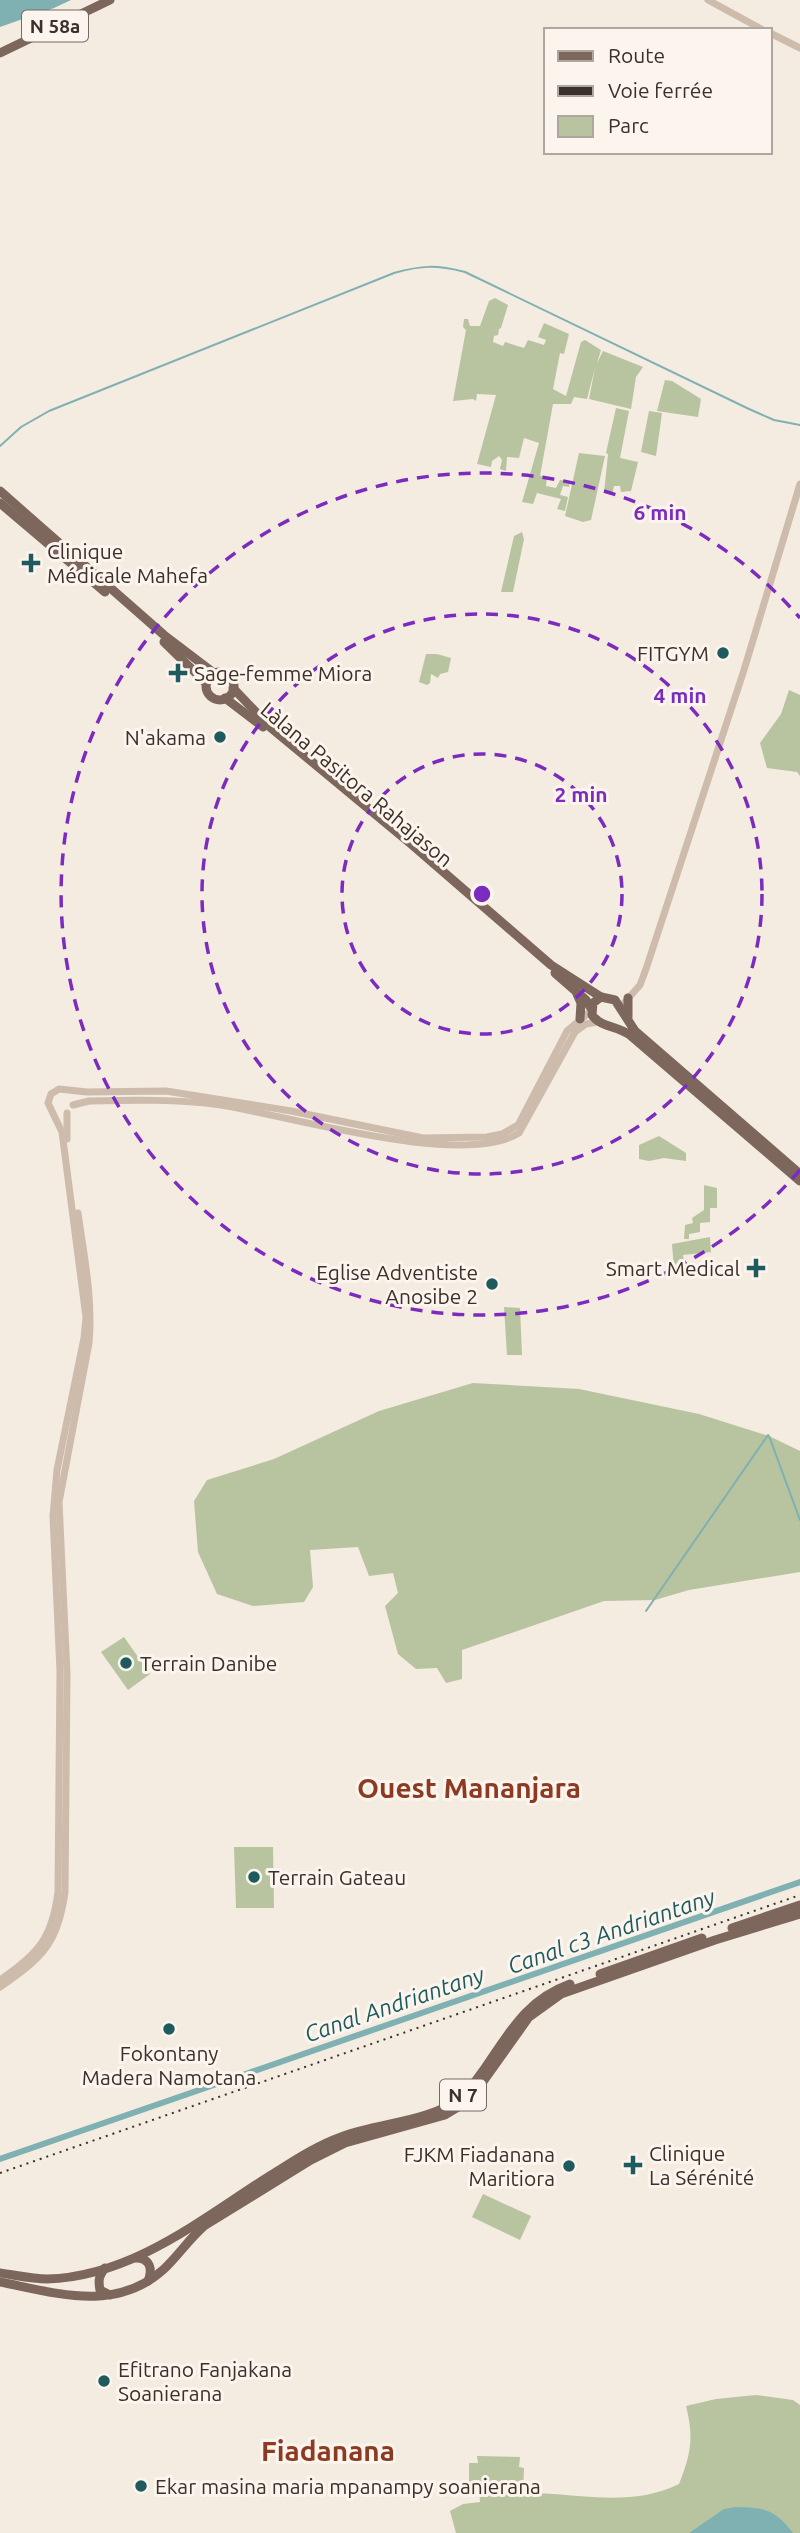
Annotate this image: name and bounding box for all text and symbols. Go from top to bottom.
road number: N 58a [22,10,88,42]
legend [544,28,772,154]
text: Route [608,43,665,67]
text: Voie ferrée [608,78,713,102]
text: Parc [608,113,649,137]
text: 6 min [633,500,687,524]
place label: Clinique Médicale Mahefa [47,539,208,587]
marker: Clinique Médicale Mahefa [21,553,41,573]
place label: FITGYM [637,641,709,665]
marker: FITGYM [715,645,731,661]
place label: Sage-femme Miora [194,661,372,685]
marker: Sage-femme Miora [168,663,188,683]
text: 4 min [653,683,707,707]
street label: Làlana Pasitora Rahajason [256,697,458,871]
place label: N'akama [125,725,206,749]
marker: N'akama [212,729,228,745]
text: 2 min [554,782,608,806]
centre of rings [470,882,494,906]
place label: Smart Medical [606,1256,740,1280]
marker: Smart Medical [746,1258,766,1278]
place label: Eglise Adventiste Anosibe 2 [316,1260,478,1308]
marker: Eglise Adventiste Anosibe 2 [484,1276,500,1292]
place label: Terrain Danibe [140,1651,277,1675]
marker: Terrain Danibe [118,1655,134,1671]
district label: Ouest Mananjara [357,1772,581,1803]
place label: Terrain Gateau [268,1865,406,1889]
marker: Terrain Gateau [246,1869,262,1885]
water label: Canal c3 Andriantany [504,1883,719,1978]
water label: Canal Andriantany [301,1961,488,2046]
marker: Fokontany Madera Namotana [161,2021,177,2037]
place label: Fokontany Madera Namotana [82,2041,256,2089]
road number: N 7 [440,2080,486,2110]
place label: Clinique La Sérénité [649,2141,754,2189]
place label: FJKM Fiadanana Maritiora [404,2142,555,2190]
marker: Clinique La Sérénité [623,2155,643,2175]
marker: FJKM Fiadanana Maritiora [561,2158,577,2174]
place label: Efitrano Fanjakana Soanierana [118,2357,292,2405]
marker: Efitrano Fanjakana Soanierana [96,2373,112,2389]
district label: Fiadanana [261,2435,395,2466]
place label: Ekar masina maria mpanampy soanierana [155,2474,541,2498]
marker: Ekar masina maria mpanampy soanierana [133,2478,149,2494]

